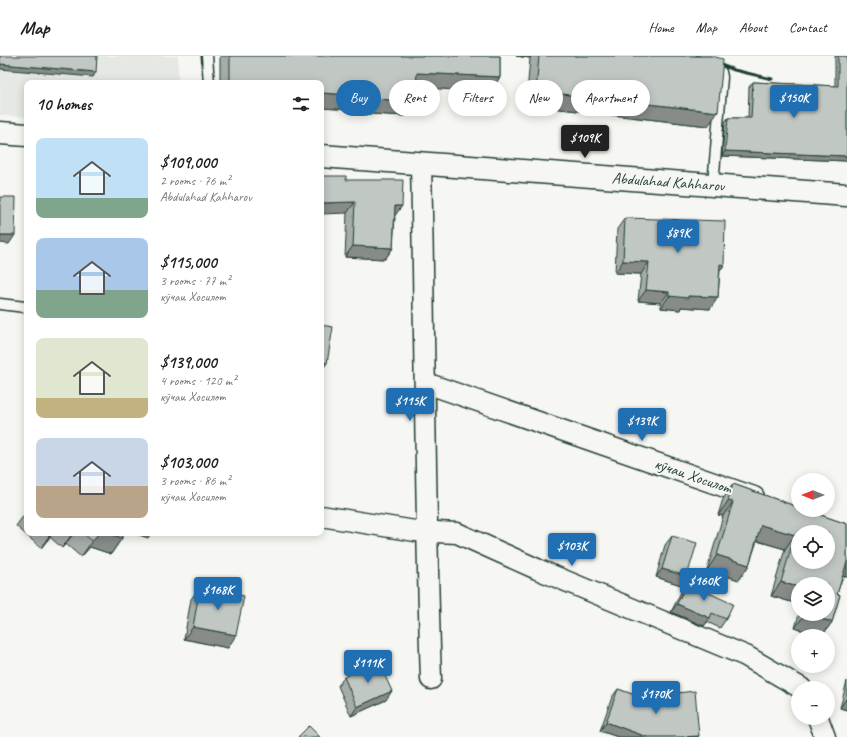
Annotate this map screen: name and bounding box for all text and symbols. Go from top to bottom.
text: Map [20,16,50,40]
text: Home [648,19,674,36]
text: Map [696,19,717,36]
text: About [739,19,767,36]
text: Contact [789,19,827,36]
chip: Buy [336,80,381,116]
chip: Rent [389,80,440,116]
chip: Filters [448,80,507,116]
chip: New [515,80,563,116]
chip: Apartment [571,80,650,116]
pin: $150K [766,85,822,119]
text: $150K [779,90,809,106]
icon: filters [290,93,312,115]
text: 10 homes [36,94,92,115]
pin: $109K [557,125,613,159]
text: $109K [570,130,600,146]
text: $109,000 [160,152,217,173]
icon: home [68,154,116,202]
street label: Abdulahad Kahharov [611,168,727,196]
text: 2 rooms · 76 m² [160,173,230,189]
text: Abdulahad Kahharov [160,189,251,205]
pin: $89K [654,220,702,254]
text: $89K [666,225,690,241]
text: $115,000 [160,252,217,273]
icon: home [68,254,116,302]
text: 3 rooms · 77 m² [160,273,230,289]
text: кӯчаи Хосилот [160,289,225,305]
text: $139,000 [160,352,217,373]
icon: home [68,354,116,402]
text: 4 rooms · 120 m² [160,373,236,389]
pin: $115K [382,388,438,422]
text: кӯчаи Хосилот [160,389,225,405]
text: $115K [395,393,425,409]
pin: $139K [614,408,670,442]
text: $139K [627,413,657,429]
text: $103,000 [160,452,217,473]
icon: home [68,454,116,502]
street label: кӯчаи Хосилот [652,454,736,499]
text: 3 rooms · 86 m² [160,473,230,489]
north arrow [791,473,835,517]
map controls [791,473,835,725]
text: кӯчаи Хосилот [160,489,225,505]
button: locate [791,525,835,569]
pin: $103K [544,533,600,567]
text: $103K [557,538,587,554]
pin: $160K [676,568,732,602]
text: $160K [689,573,719,589]
pin: $168K [190,577,246,611]
button: layers [791,577,835,621]
text: $168K [203,582,233,598]
button: + [791,629,835,673]
pin: $111K [340,650,396,684]
text: $111K [353,655,383,671]
pin: $170K [628,681,684,715]
button: − [791,681,835,725]
text: $170K [641,686,671,702]

